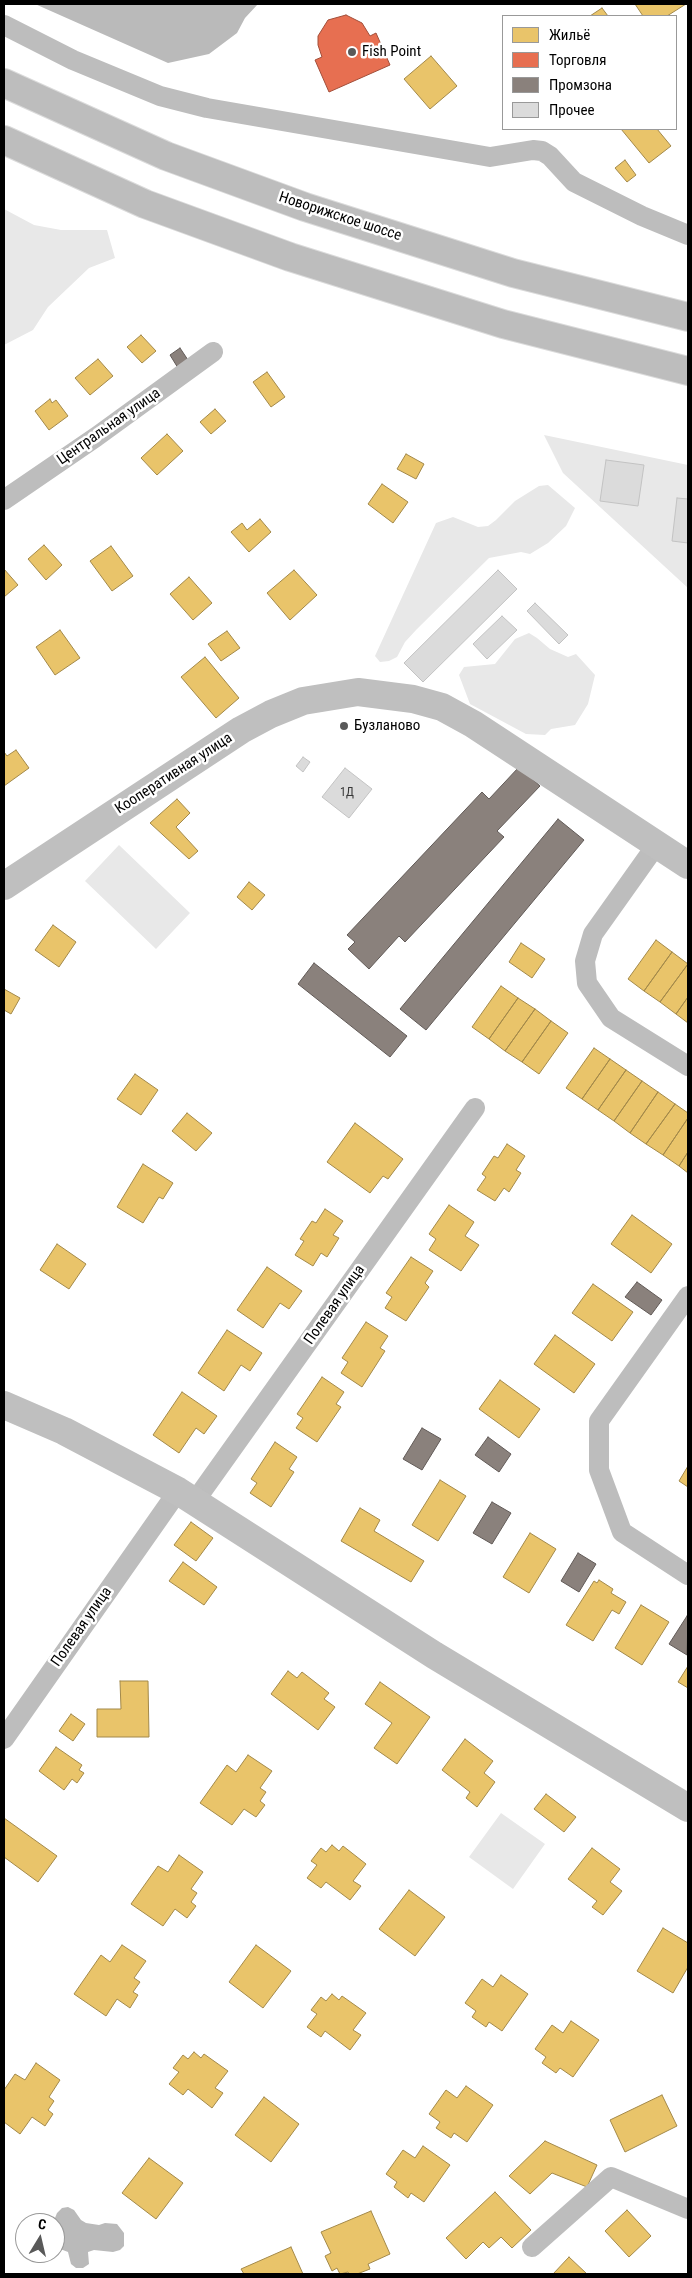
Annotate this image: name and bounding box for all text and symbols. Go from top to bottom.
legend [502,15,677,130]
text: Жильё [549,26,590,44]
place label: Fish Point [362,43,421,61]
marker: Fish Point [346,46,358,58]
text: Торговля [549,51,606,69]
text: Промзона [549,76,612,94]
text: Прочее [549,101,595,119]
street label: Новорижское шоссе [276,189,404,245]
street label: Центральная улица [54,385,164,469]
place label: Бузланово [354,717,420,735]
marker: Бузланово [338,720,350,732]
street label: Кооперативная улица [112,729,236,819]
house number: 1Д [340,786,354,800]
street label: Полевая улица [301,1262,369,1348]
street label: Полевая улица [48,1584,116,1670]
north arrow [15,2213,65,2263]
text: С [37,2216,47,2233]

